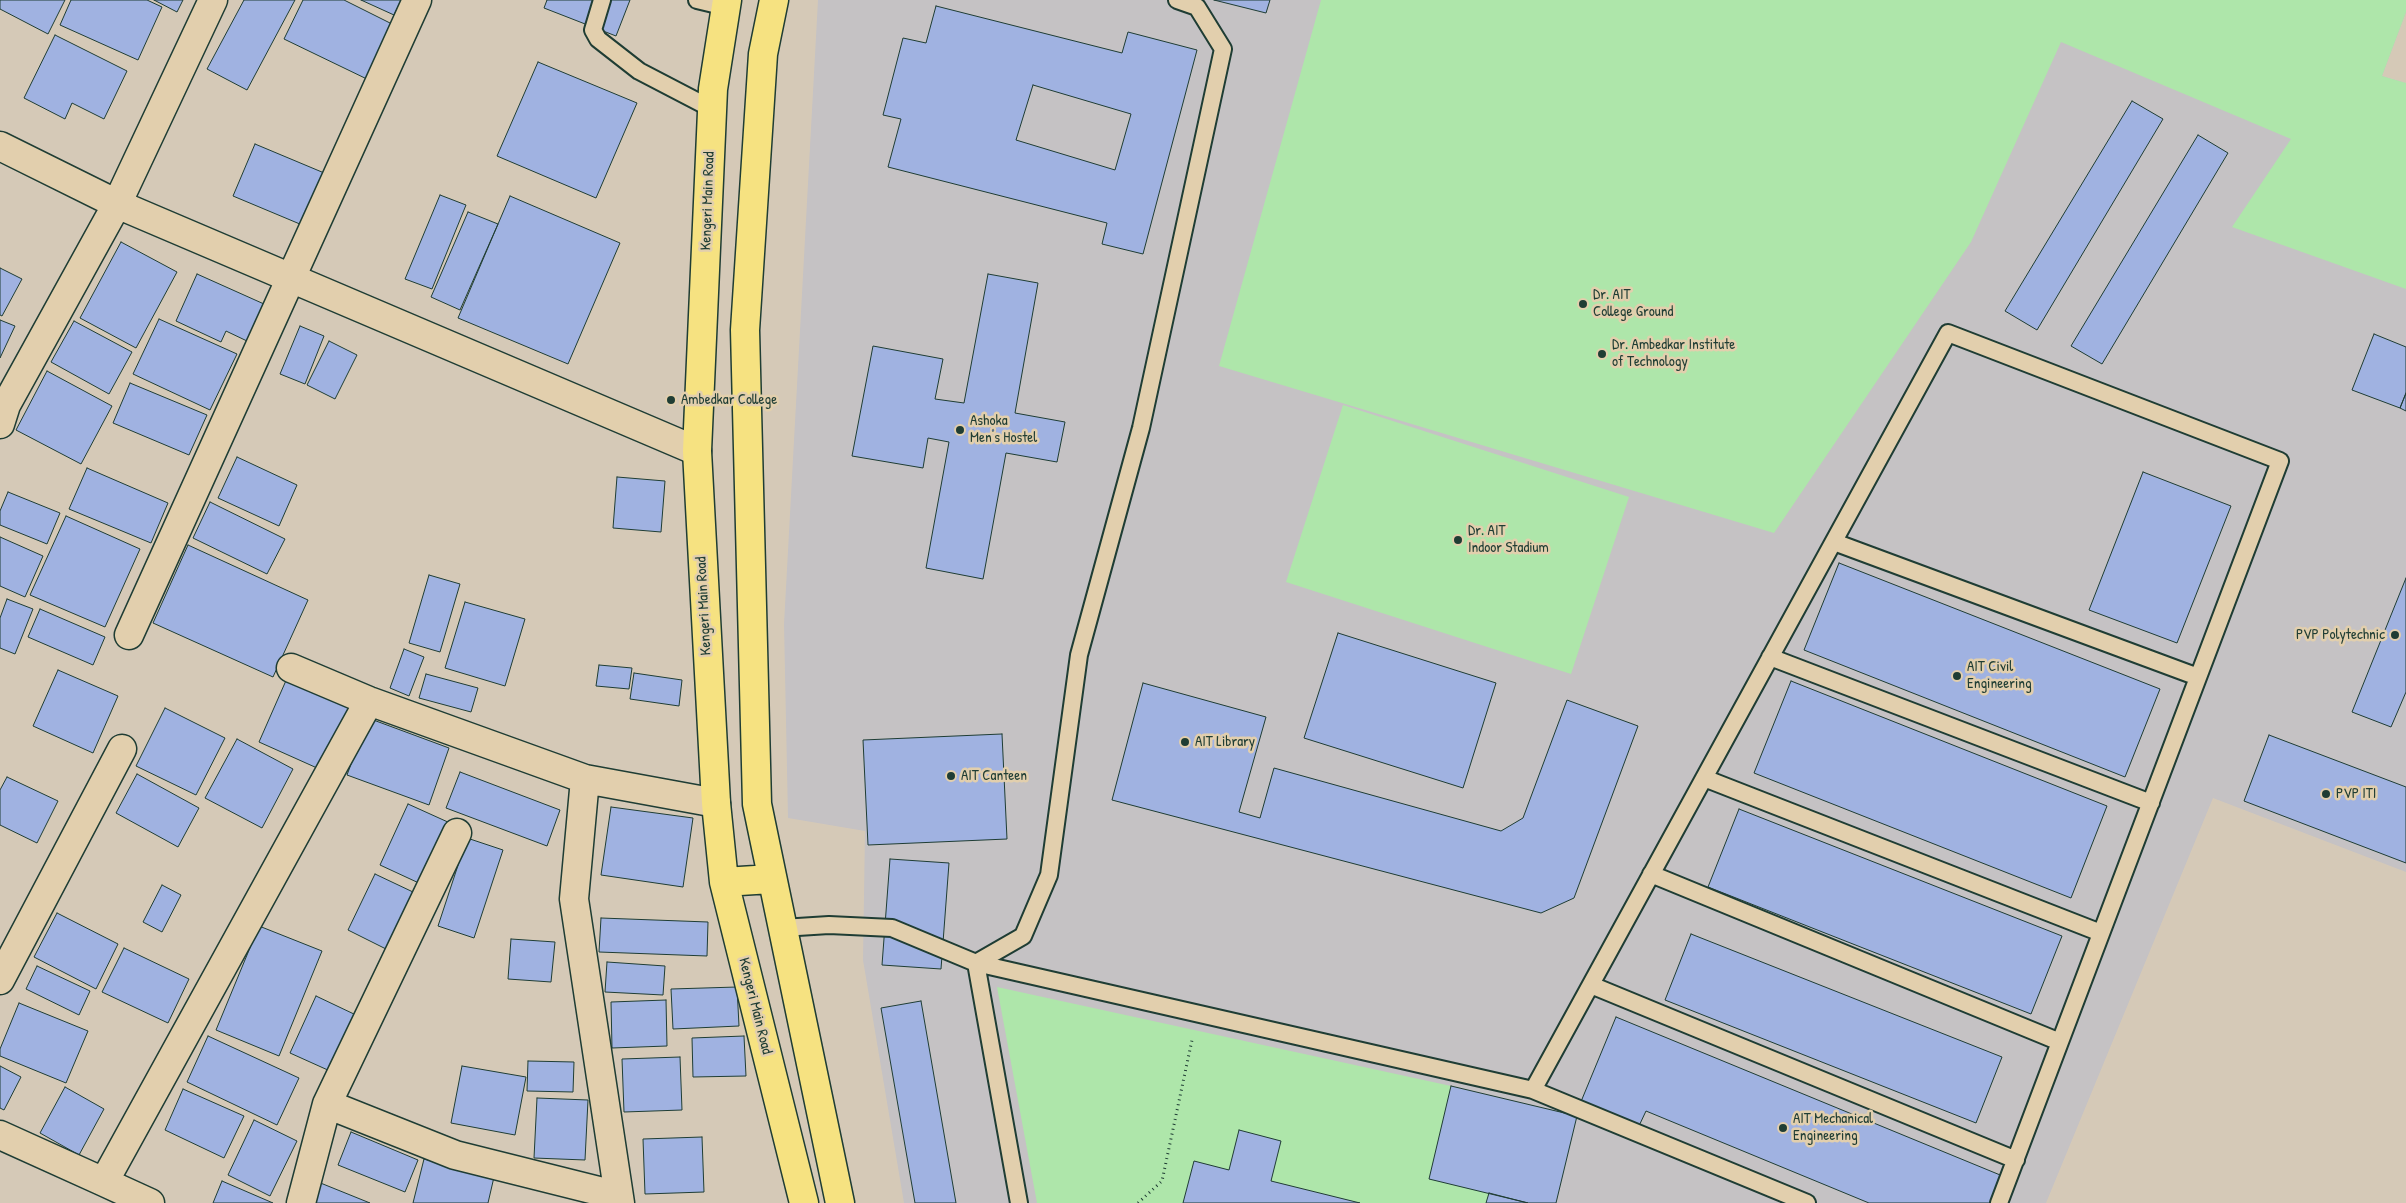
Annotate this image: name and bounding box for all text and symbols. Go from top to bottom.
street label: Kengeri Main Road [697,151,719,251]
place label: Dr. AIT College Ground [1593,286,1673,321]
marker: Dr. AIT College Ground [1577,298,1589,310]
place label: Dr. Ambedkar Institute of Technology [1612,336,1735,371]
marker: Dr. Ambedkar Institute of Technology [1596,348,1608,360]
place label: Ambedkar College [681,391,777,409]
marker: Ambedkar College [665,394,677,406]
place label: Ashoka Men's Hostel [970,412,1037,447]
marker: Ashoka Men's Hostel [954,424,966,436]
place label: Dr. AIT Indoor Stadium [1468,522,1549,557]
marker: Dr. AIT Indoor Stadium [1452,534,1464,546]
street label: Kengeri Main Road [692,556,716,656]
place label: PVP Polytechnic [2296,626,2385,644]
marker: PVP Polytechnic [2389,629,2401,641]
place label: AIT Civil Engineering [1967,658,2032,693]
marker: AIT Civil Engineering [1951,670,1963,682]
place label: AIT Library [1195,733,1255,751]
marker: AIT Library [1179,736,1191,748]
place label: AIT Canteen [961,767,1027,785]
marker: AIT Canteen [945,770,957,782]
place label: PVP ITI [2336,785,2376,803]
marker: PVP ITI [2320,788,2332,800]
street label: Kengeri Main Road [734,956,776,1056]
place label: AIT Mechanical Engineering [1793,1110,1873,1145]
marker: AIT Mechanical Engineering [1777,1122,1789,1134]

